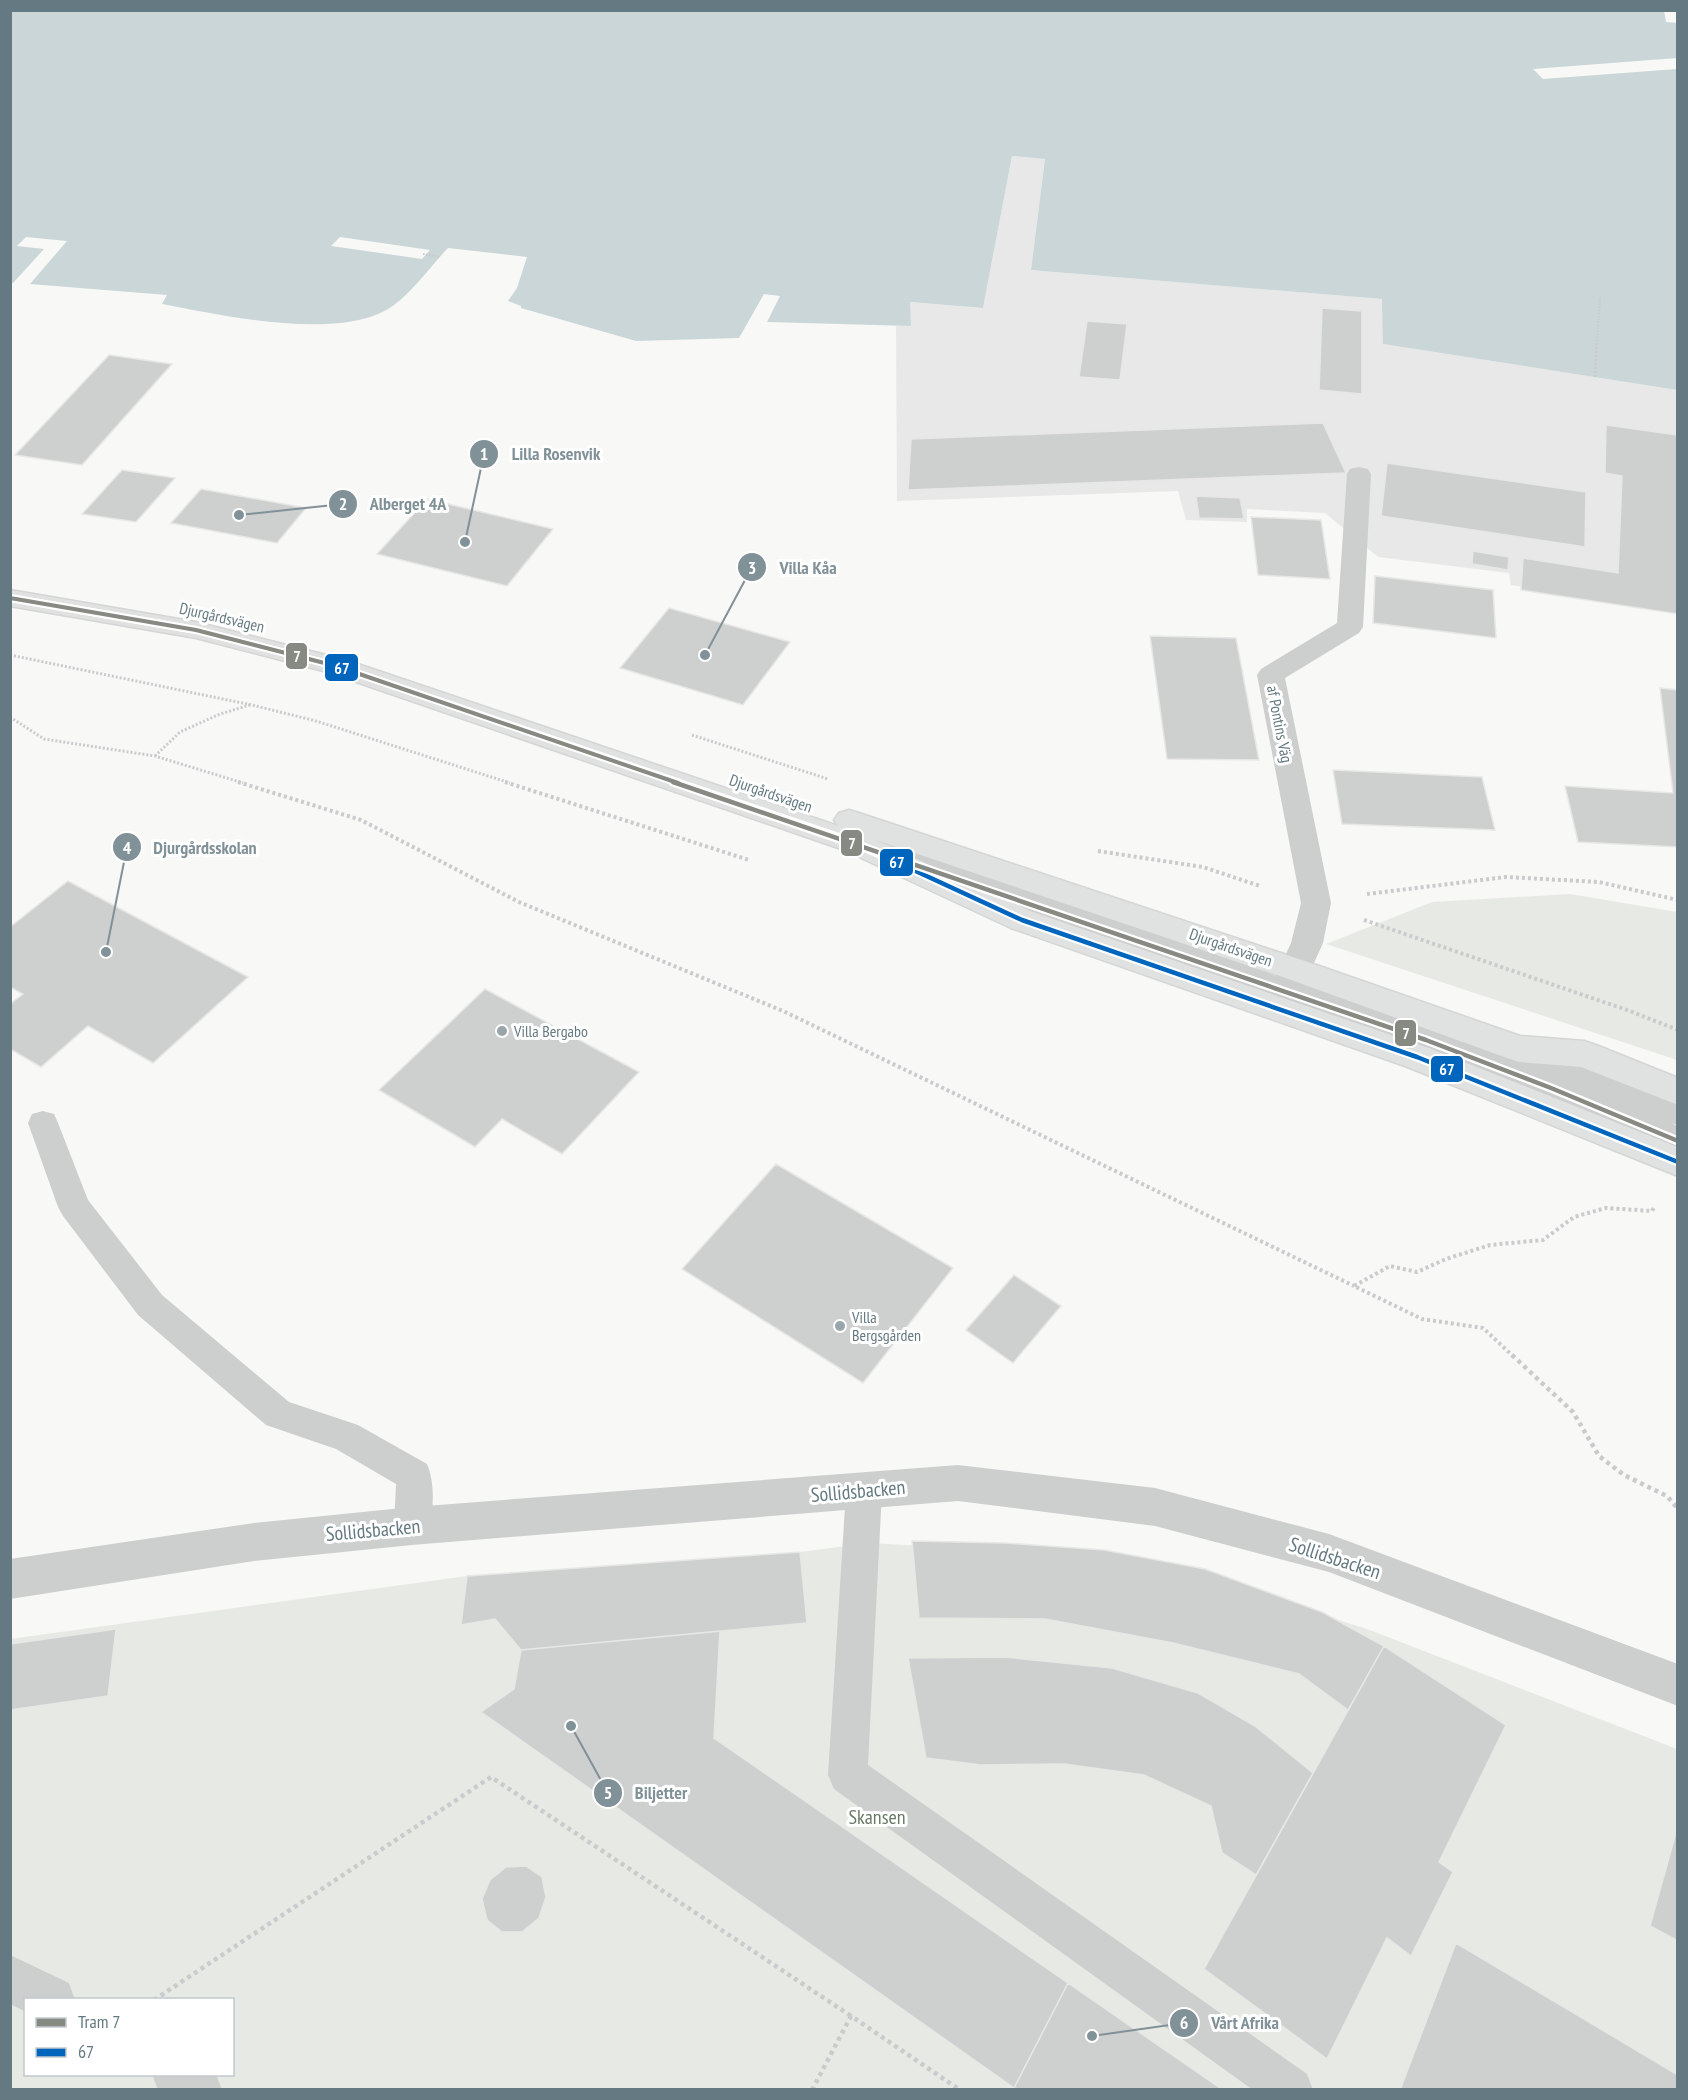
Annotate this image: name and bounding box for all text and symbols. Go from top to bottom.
callout: Lilla Rosenvik [469,436,612,472]
text: 1 [480,442,488,465]
text: Lilla Rosenvik [512,442,601,465]
callout: Alberget 4A [328,486,458,522]
text: 2 [339,492,347,515]
text: Alberget 4A [369,492,447,515]
callout: Villa Kåa [737,549,848,585]
text: 3 [748,556,756,579]
text: Villa Kåa [778,556,837,579]
street label: Djurgårdsvägen [178,598,266,636]
line badge: 7 [285,642,308,670]
text: 7 [293,646,301,666]
line badge: 67 [324,653,359,682]
text: 67 [334,658,350,678]
street label: af Pontins Väg [1263,684,1297,764]
street label: Djurgårdsvägen [727,769,815,817]
callout: Djurgårdsskolan [112,829,269,865]
line badge: 7 [840,829,863,857]
text: 7 [848,833,856,853]
text: 4 [123,836,132,859]
text: Djurgårdsskolan [153,836,257,859]
line badge: 67 [879,848,914,877]
text: 67 [889,852,905,872]
street label: Djurgårdsvägen [1187,923,1275,971]
line badge: 7 [1394,1019,1417,1047]
place label: Villa Bergabo [513,1021,588,1041]
text: 7 [1402,1023,1410,1043]
marker: Villa Bergabo [495,1024,509,1038]
line badge: 67 [1430,1055,1464,1083]
text: 67 [1439,1059,1455,1079]
place label: Villa Bergsgården [851,1307,921,1345]
marker: Villa Bergsgården [833,1319,847,1333]
street label: Sollidsbacken [810,1474,906,1508]
street label: Sollidsbacken [325,1513,421,1547]
street label: Sollidsbacken [1286,1531,1384,1585]
callout: Biljetter [593,1775,699,1811]
text: 5 [604,1781,612,1804]
text: Biljetter [635,1781,688,1804]
park label: Skansen [849,1804,905,1830]
legend [24,1998,234,2076]
callout: Vårt Afrika [1169,2005,1291,2041]
text: Tram 7 [78,2010,120,2033]
text: 6 [1180,2011,1188,2034]
text: Vårt Afrika [1210,2011,1279,2034]
text: 67 [78,2040,94,2063]

